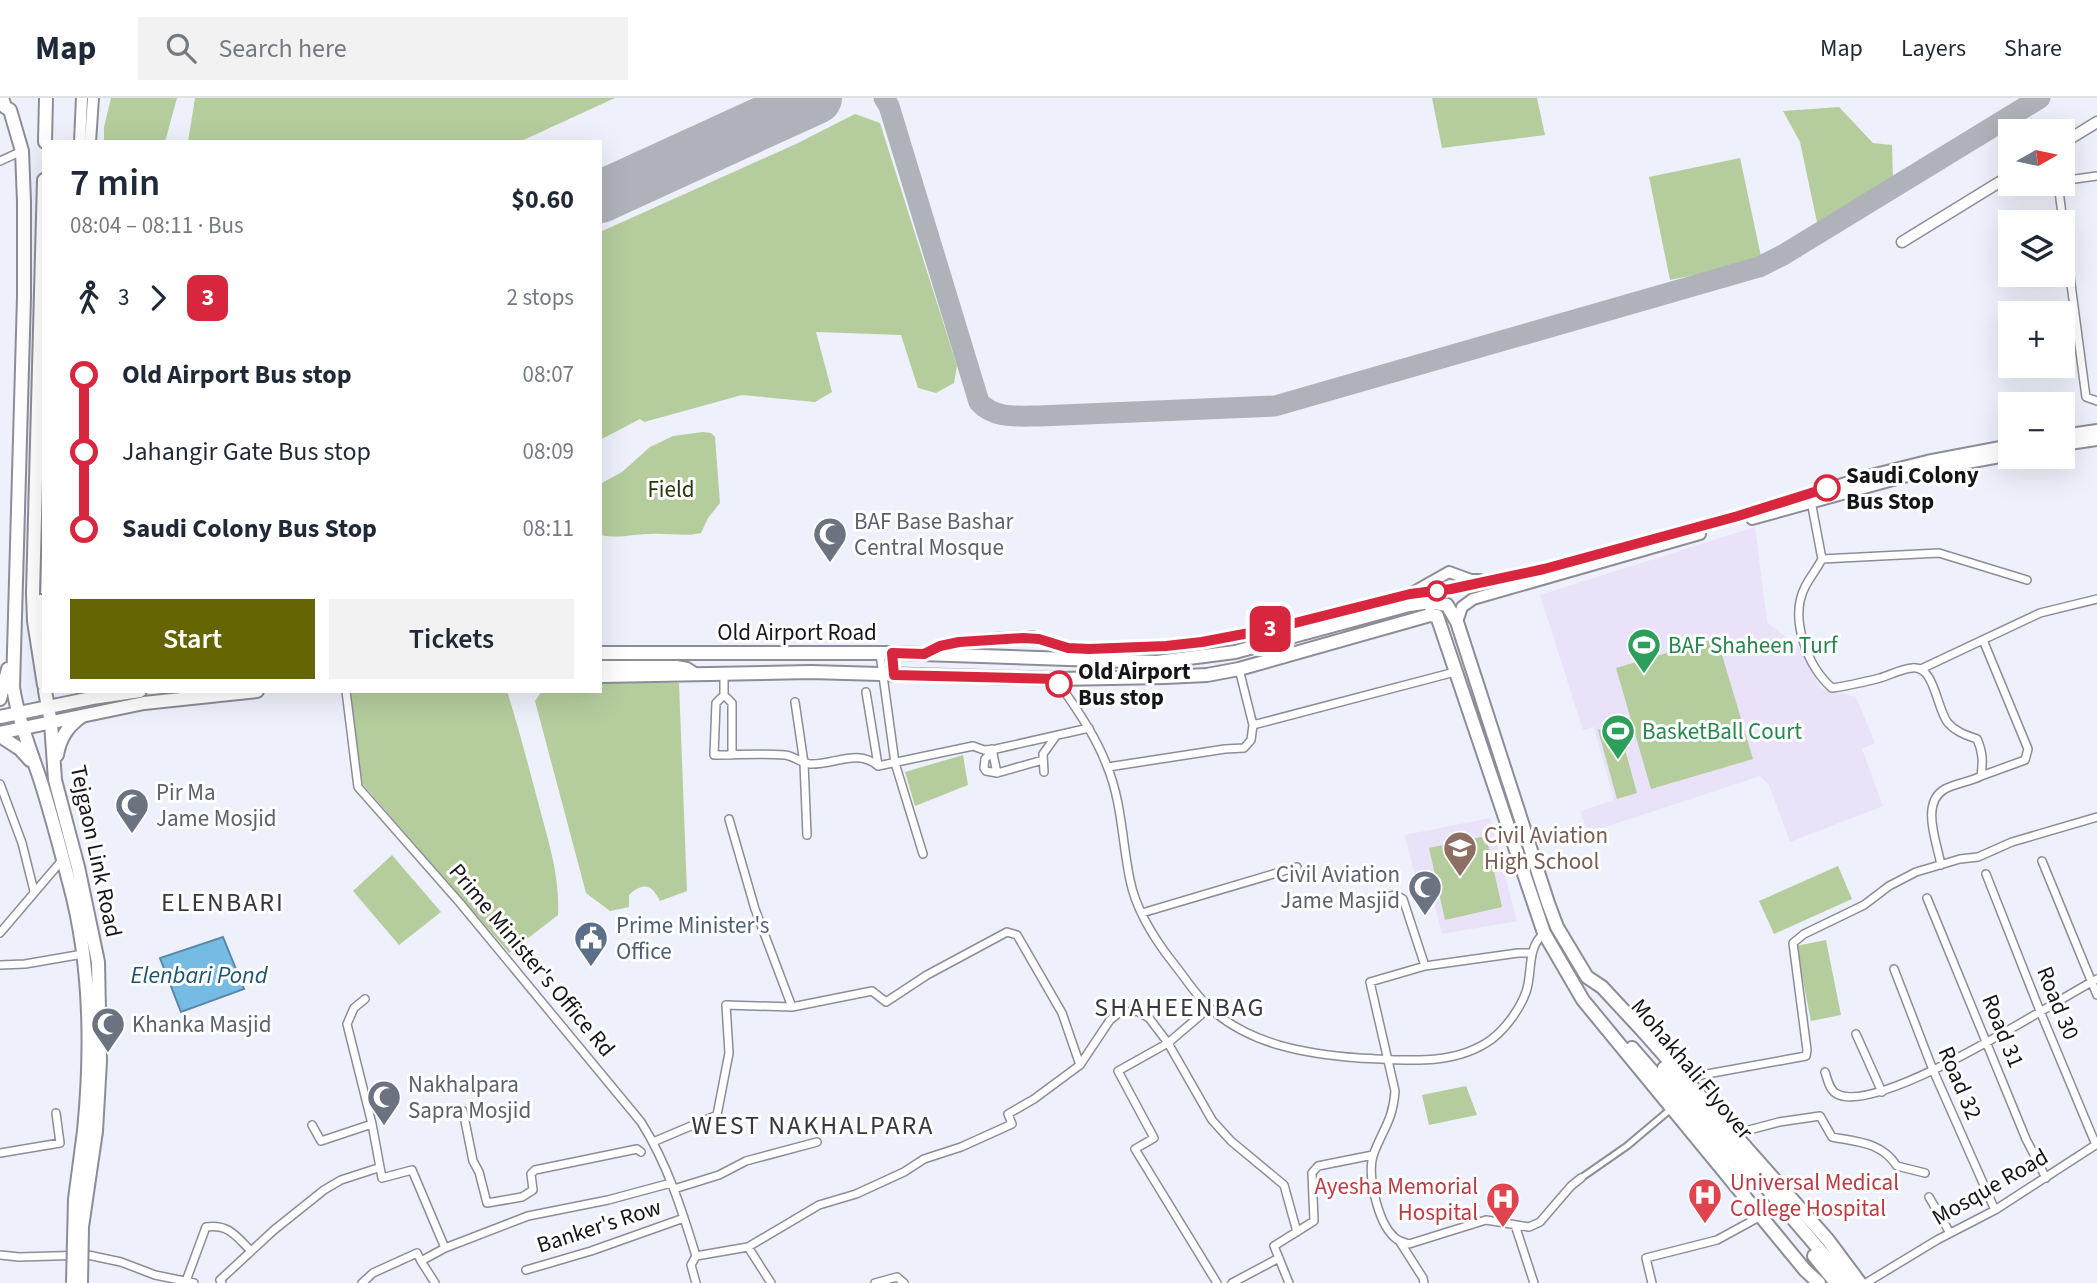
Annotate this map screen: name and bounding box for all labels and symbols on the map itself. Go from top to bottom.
north arrow [1998,119,2076,196]
place label: Saudi Colony Bus Stop [1846,459,1979,518]
park label: Field [647,473,695,506]
marker: Saudi Colony Bus Stop [1814,475,1840,501]
place label: BAF Base Bashar Central Mosque [854,505,1015,564]
mosque icon: BAF Base Bashar Central Mosque [811,515,849,564]
unlabelled marker [1427,581,1447,601]
line badge: 3 [1247,606,1293,652]
street label: Old Airport Road [717,616,877,649]
sports icon: BAF Shaheen Turf [1625,626,1663,675]
place label: BAF Shaheen Turf [1668,629,1839,662]
place label: Old Airport Bus stop [1078,655,1191,714]
marker: Old Airport Bus stop [1046,671,1072,697]
sports icon: BasketBall Court [1599,712,1637,761]
place label: BasketBall Court [1642,715,1802,748]
street label: Tejgaon Link Road [62,762,130,940]
place label: Pir Ma Jame Mosjid [156,776,277,835]
mosque icon: Pir Ma Jame Mosjid [113,786,151,835]
place label: Civil Aviation High School [1484,819,1608,878]
school or university icon: Civil Aviation High School [1441,829,1479,878]
street label: Prime Minister's Office Rd [441,856,623,1064]
place label: Civil Aviation Jame Masjid [1276,858,1400,917]
mosque icon: Civil Aviation Jame Masjid [1406,868,1444,917]
district label: ELENBARI [161,884,285,921]
place label: Prime Minister's Office [616,909,769,968]
public building icon: Prime Minister's Office [572,919,610,968]
water label: Elenbari Pond [130,958,269,993]
street label: Road 30 [2028,961,2088,1045]
district label: SHAHEENBAG [1094,989,1266,1026]
street label: Road 31 [1973,989,2033,1073]
street label: Mohakhali Flyover [1623,991,1762,1147]
mosque icon: Khanka Masjid [89,1005,127,1054]
place label: Khanka Masjid [132,1008,271,1041]
street label: Road 32 [1930,1041,1990,1125]
place label: Nakhalpara Sapra Mosjid [408,1068,531,1127]
mosque icon: Nakhalpara Sapra Mosjid [365,1078,403,1127]
district label: WEST NAKHALPARA [692,1107,934,1144]
street label: Mosque Road [1926,1140,2054,1234]
place label: Universal Medical College Hospital [1730,1166,1899,1225]
place label: Ayesha Memorial Hospital [1315,1170,1478,1229]
hospital icon: Universal Medical College Hospital [1686,1176,1724,1225]
hospital icon: Ayesha Memorial Hospital [1484,1180,1522,1229]
street label: Banker's Row [532,1190,666,1262]

